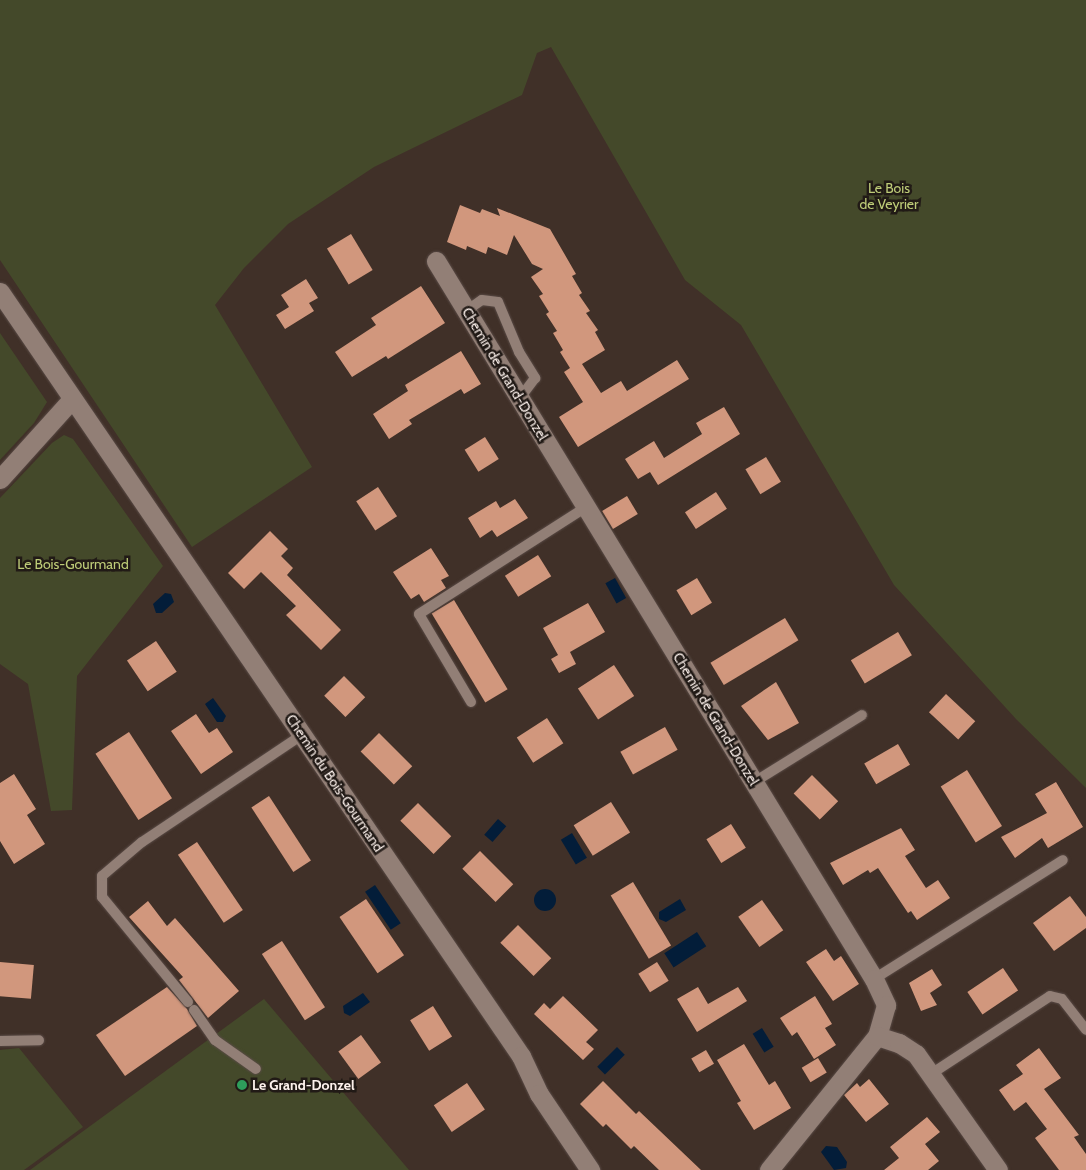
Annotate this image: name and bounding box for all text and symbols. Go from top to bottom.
park label: Le Bois de Veyrier [860,180,918,212]
street label: Chemin de Grand-Donzel [459,304,551,444]
park label: Le Bois-Gourmand [17,556,129,572]
street label: Chemin de Grand-Donzel [670,649,762,789]
street label: Chemin du Bois-Gourmand [283,711,387,855]
place label: Le Grand-Donzel [252,1077,355,1093]
marker: Le Grand-Donzel [236,1079,248,1091]

